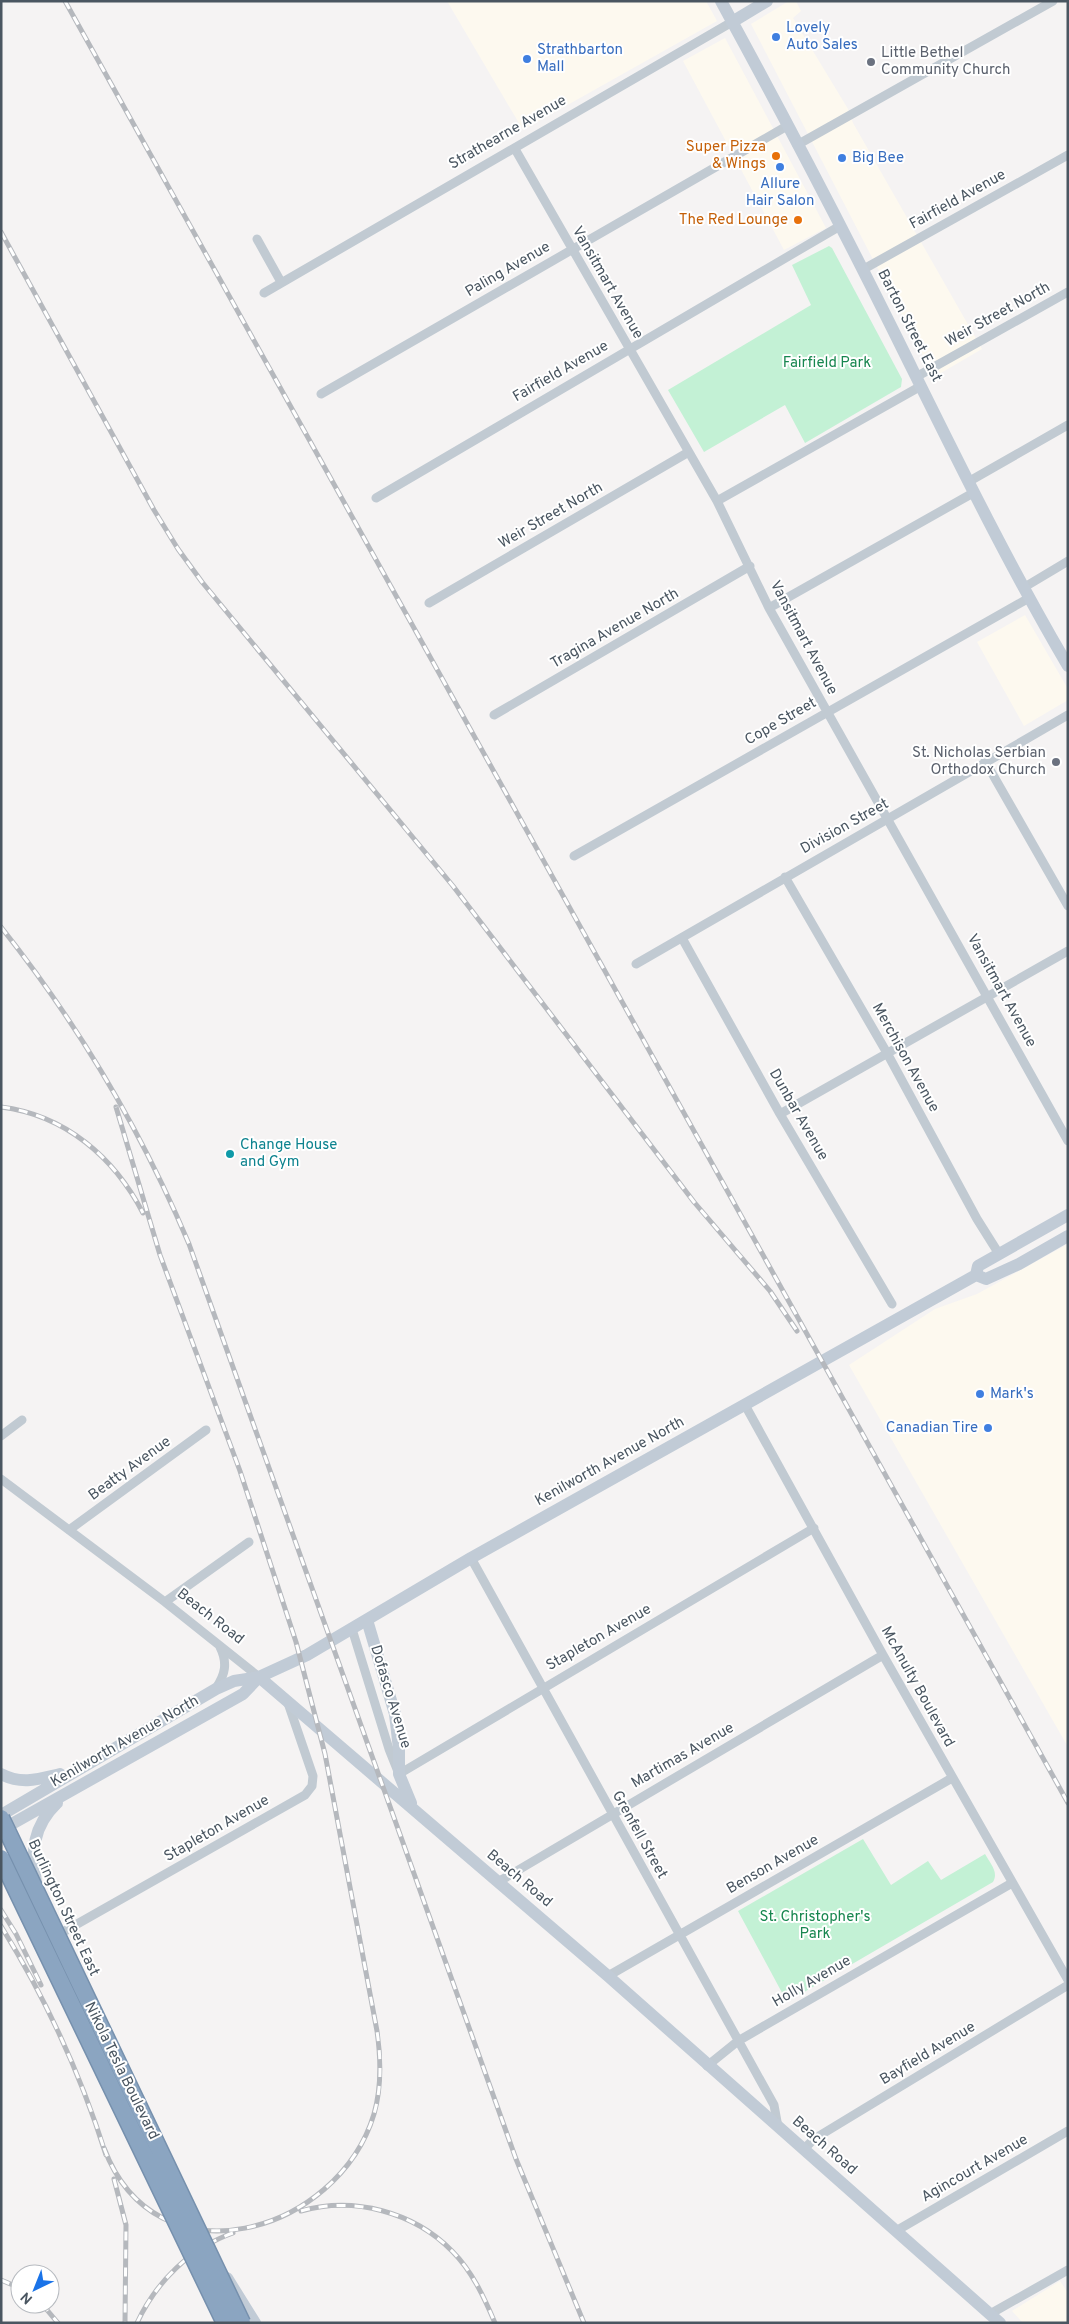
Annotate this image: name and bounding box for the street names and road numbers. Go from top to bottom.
street label: Strathearne Avenue [446,92,570,174]
street label: Fairfield Avenue [907,166,1009,234]
street label: Vansitmart Avenue [567,223,647,343]
street label: Paling Avenue [462,238,554,302]
street label: Barton Street East [872,266,946,386]
street label: Weir Street North [942,278,1054,352]
street label: Fairfield Avenue [510,337,612,407]
street label: Weir Street North [496,478,606,554]
street label: Vansitmart Avenue [765,578,841,698]
street label: Tragina Avenue North [547,584,683,674]
street label: Cope Street [742,694,820,750]
street label: Division Street [798,795,892,859]
street label: Vansitmart Avenue [962,931,1040,1051]
street label: Merchison Avenue [867,1000,943,1116]
street label: Dunbar Avenue [764,1066,832,1164]
street label: Kenilworth Avenue North [532,1413,688,1511]
street label: Beatty Avenue [85,1433,175,1505]
street label: Beach Road [173,1585,247,1649]
street label: Stapleton Avenue [543,1600,655,1676]
street label: McAnulty Boulevard [876,1623,958,1751]
street label: Dofasco Avenue [365,1643,415,1751]
street label: Kenilworth Avenue North [47,1692,203,1792]
street label: Martimas Avenue [628,1719,738,1793]
street label: Grenfell Street [607,1788,671,1882]
street label: Stapleton Avenue [161,1791,273,1867]
street label: Benson Avenue [724,1831,822,1899]
street label: Burlington Street East [23,1836,103,1980]
street label: Beach Road [482,1846,556,1912]
street label: Holly Avenue [769,1952,855,2012]
street label: Nikola Tesla Boulevard [79,1999,163,2143]
street label: Bayfield Avenue [877,2018,979,2090]
street label: Beach Road [787,2112,861,2180]
street label: Agincourt Avenue [918,2131,1032,2207]

